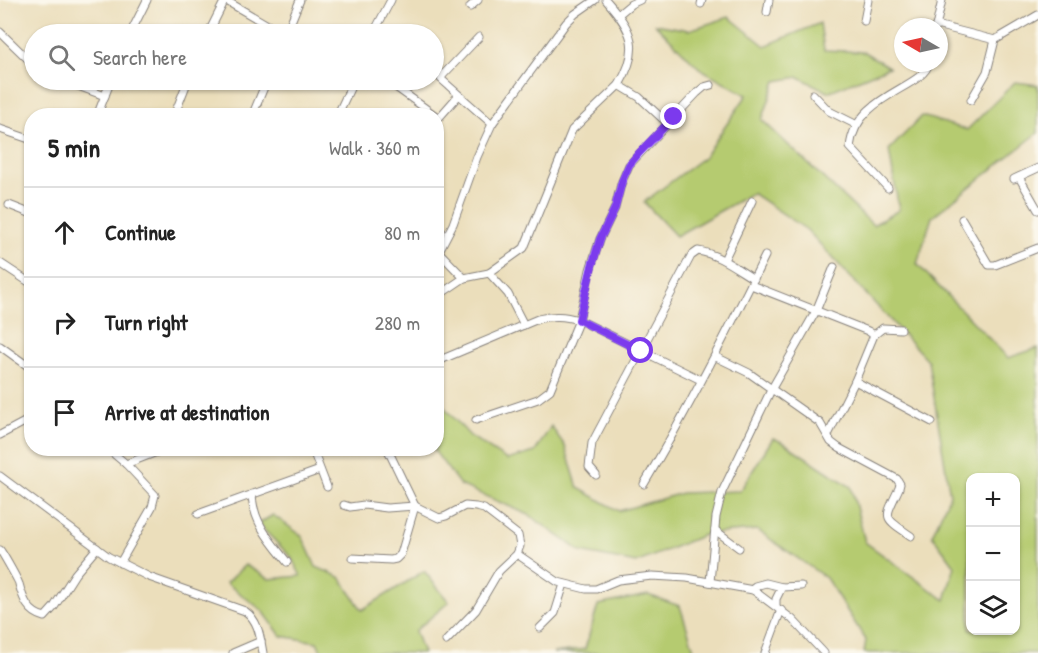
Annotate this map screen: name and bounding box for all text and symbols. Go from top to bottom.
north arrow [894,18,948,72]
search box [24,24,444,90]
icon: search [45,41,78,74]
text: Search here [93,42,187,72]
route end [660,103,686,129]
text: 5 min [48,130,100,165]
text: Walk · 360 m [329,134,420,161]
icon: ahead [48,216,81,249]
text: Continue [105,217,176,247]
text: 80 m [384,219,420,246]
icon: right [48,306,81,339]
text: Turn right [105,307,188,337]
text: 280 m [375,309,420,336]
route start [627,337,653,363]
icon: arrive [48,396,81,429]
text: Arrive at destination [105,397,270,427]
map controls [966,473,1020,635]
button: + [966,473,1020,527]
button: − [966,527,1020,581]
button: layers [966,581,1020,635]

